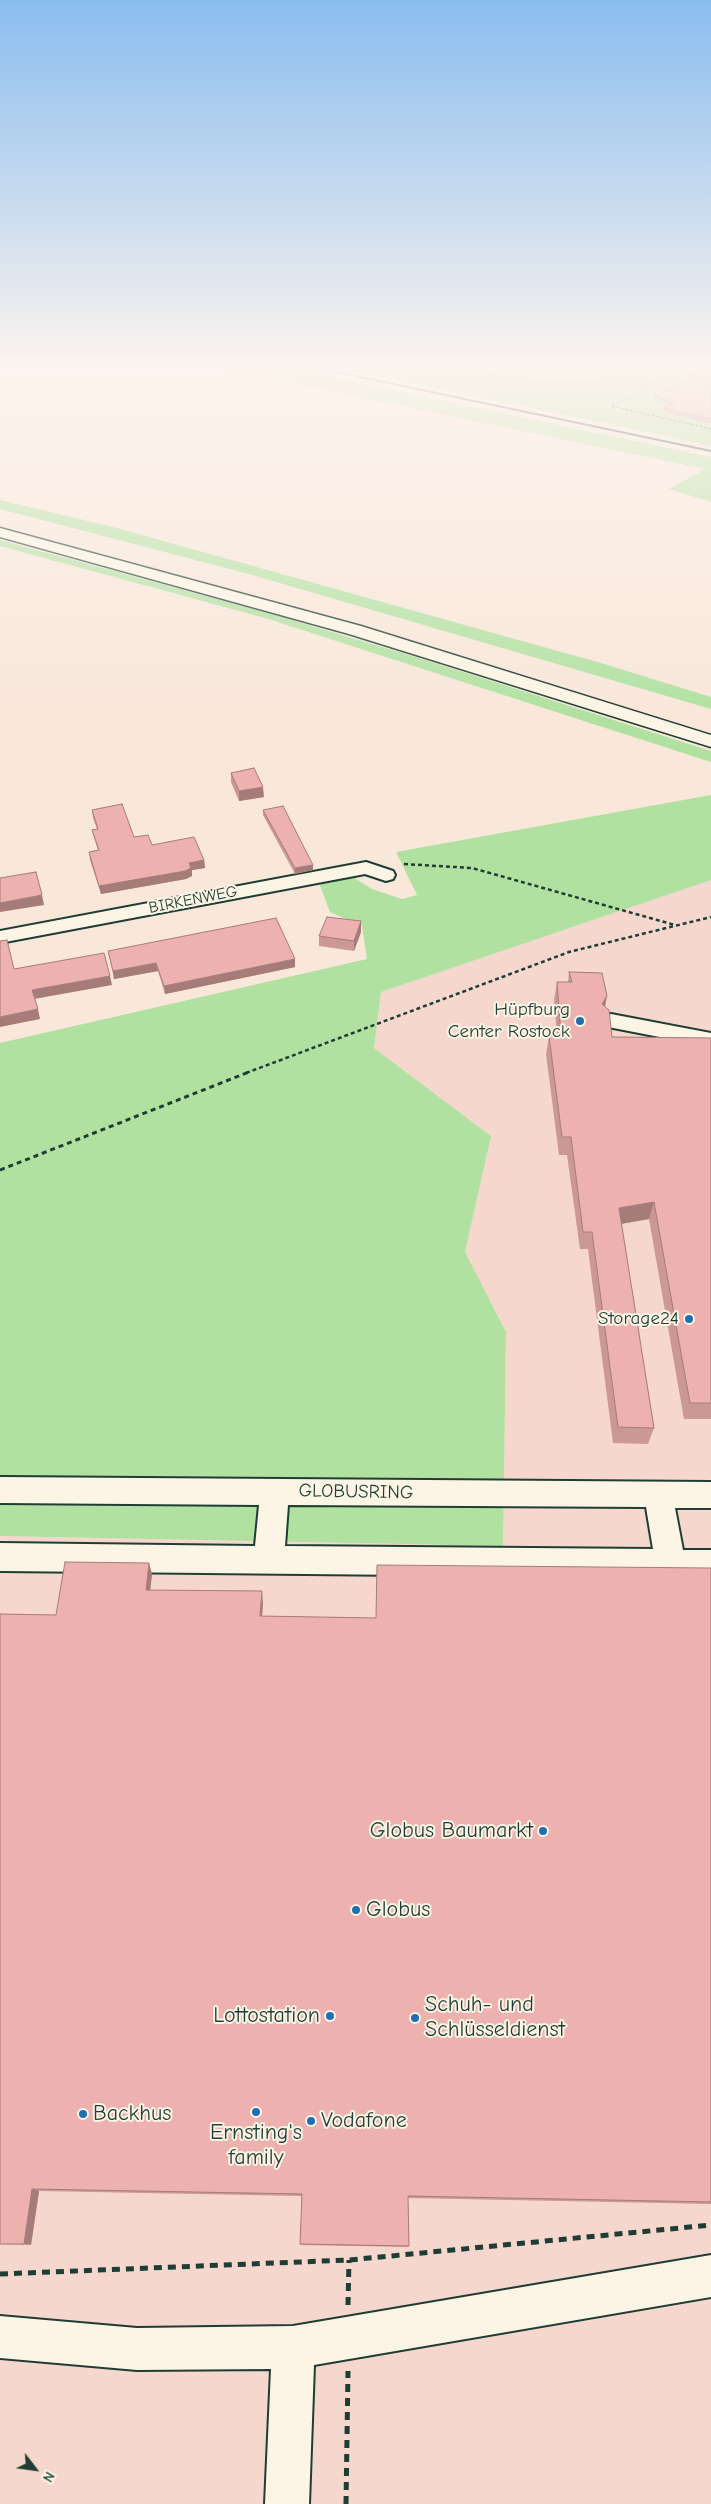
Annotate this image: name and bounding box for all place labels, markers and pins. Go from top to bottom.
place label: Hüpfburg Center Rostock [448,999,570,1043]
marker: Hüpfburg Center Rostock [574,1015,586,1027]
place label: Storage24 [598,1308,679,1330]
marker: Storage24 [683,1313,695,1325]
place label: Globus Baumarkt [370,1818,533,1844]
marker: Globus Baumarkt [537,1825,549,1837]
place label: Globus [366,1897,430,1923]
marker: Globus [350,1904,362,1916]
place label: Schuh- und Schlüsseldienst [425,1992,565,2044]
place label: Lottostation [213,2003,320,2029]
marker: Lottostation [324,2010,336,2022]
marker: Schuh- und Schlüsseldienst [409,2012,421,2024]
place label: Backhus [93,2101,171,2127]
marker: Ernsting's family [250,2106,262,2118]
marker: Backhus [77,2108,89,2120]
place label: Vodafone [321,2108,407,2134]
marker: Vodafone [305,2115,317,2127]
place label: Ernsting's family [210,2120,302,2172]

